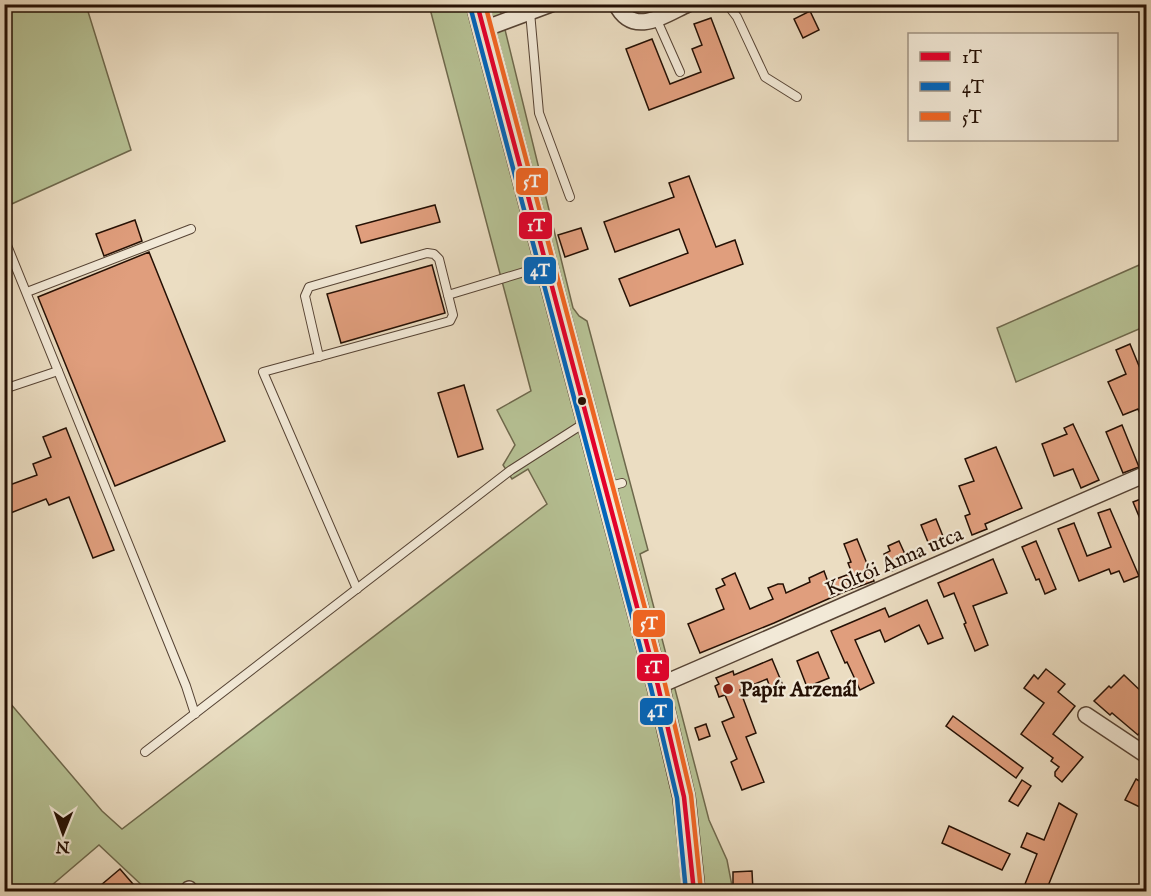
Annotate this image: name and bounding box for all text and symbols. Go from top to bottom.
legend [908,33,1118,141]
text: 1T [962,47,982,70]
text: 4T [962,77,984,100]
text: 5T [962,107,982,130]
line badge: 5T [515,167,549,196]
text: 5T [523,173,541,193]
line badge: 1T [518,211,553,240]
text: 1T [527,217,545,237]
line badge: 4T [523,256,557,285]
text: 4T [530,262,550,282]
unlabelled marker [576,395,588,407]
street label: Koltói Anna utca [822,521,968,604]
line badge: 5T [632,609,666,638]
text: 5T [640,615,658,635]
line badge: 1T [636,653,670,682]
text: 1T [644,659,662,679]
place label: Papír Arzenál [740,677,859,704]
marker: Papír Arzenál [721,682,735,696]
line badge: 4T [639,697,674,726]
text: 4T [647,703,667,723]
north arrow [33,803,93,863]
text: N [56,836,71,856]

